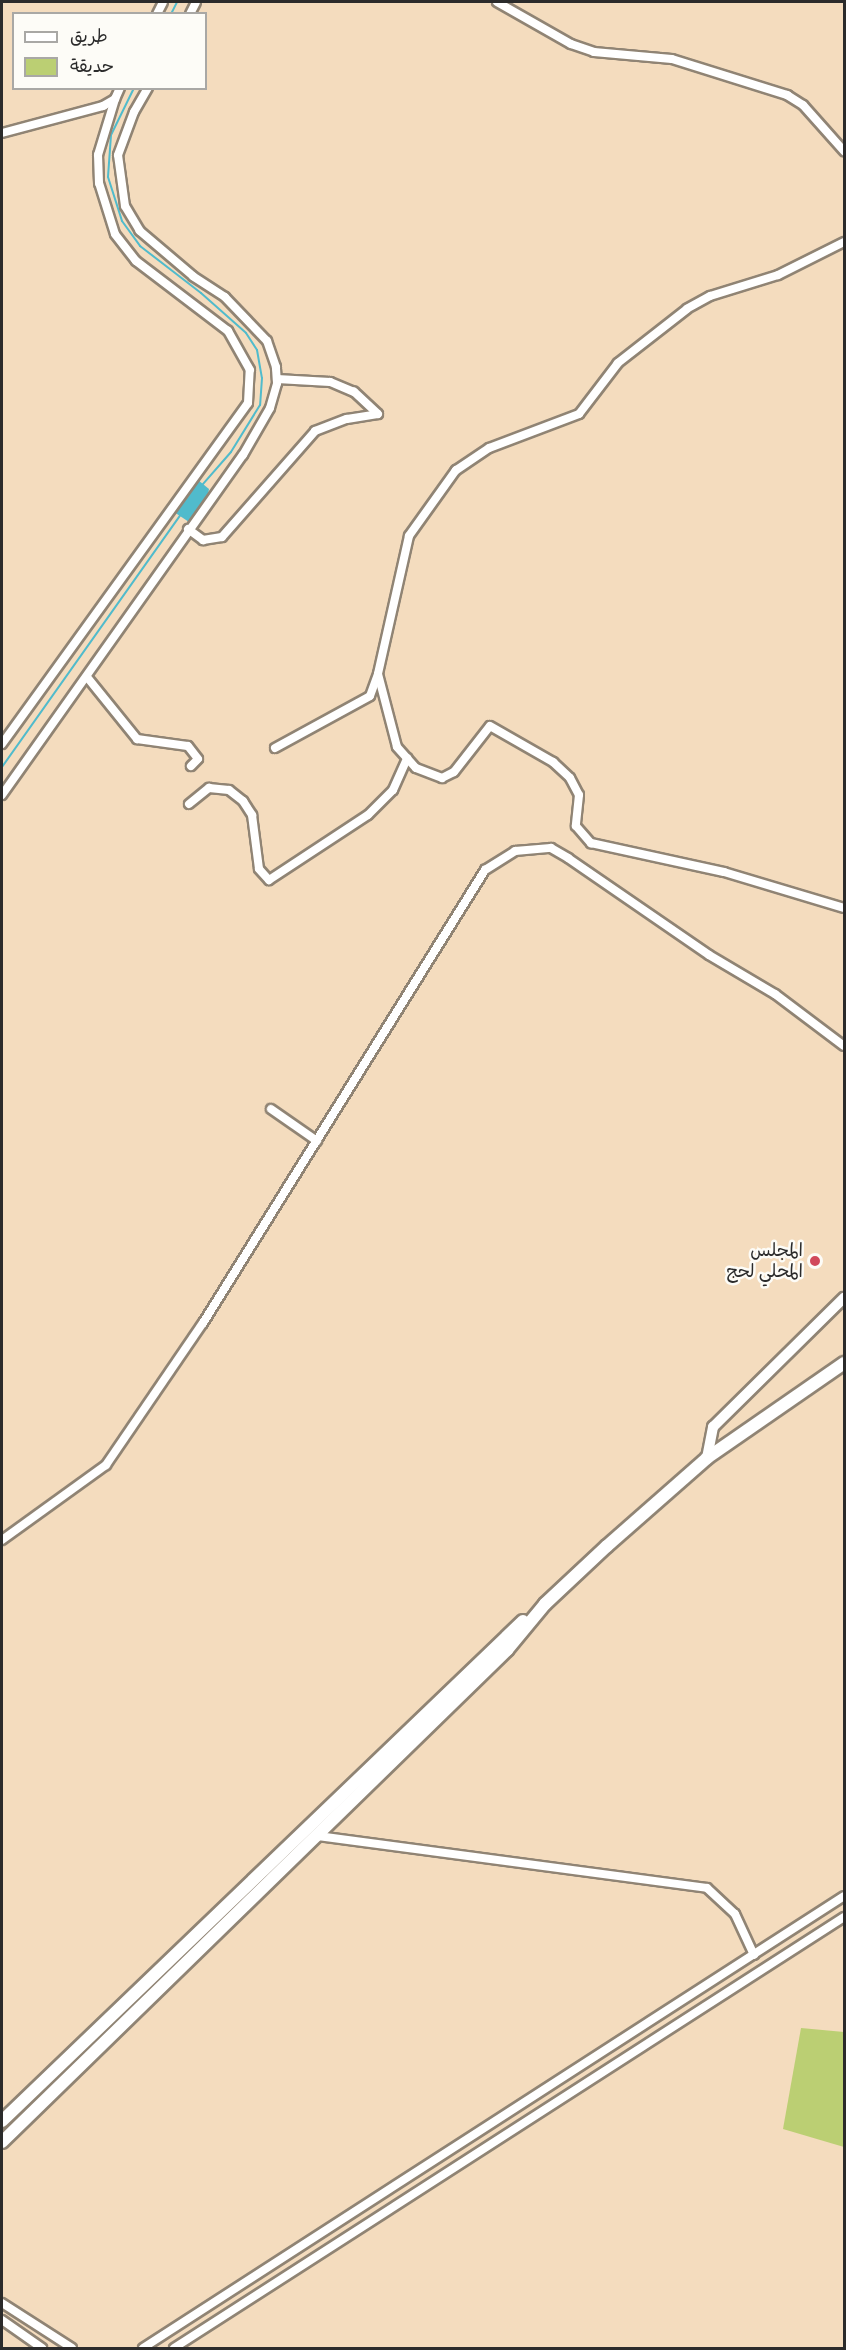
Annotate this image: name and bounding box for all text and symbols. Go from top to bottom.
legend [12,12,207,90]
text: طريق [70,24,108,47]
text: حديقة [70,54,114,77]
place label: المجلس المحلي لحج [727,1240,803,1282]
marker: المجلس المحلي لحج [808,1254,822,1268]

